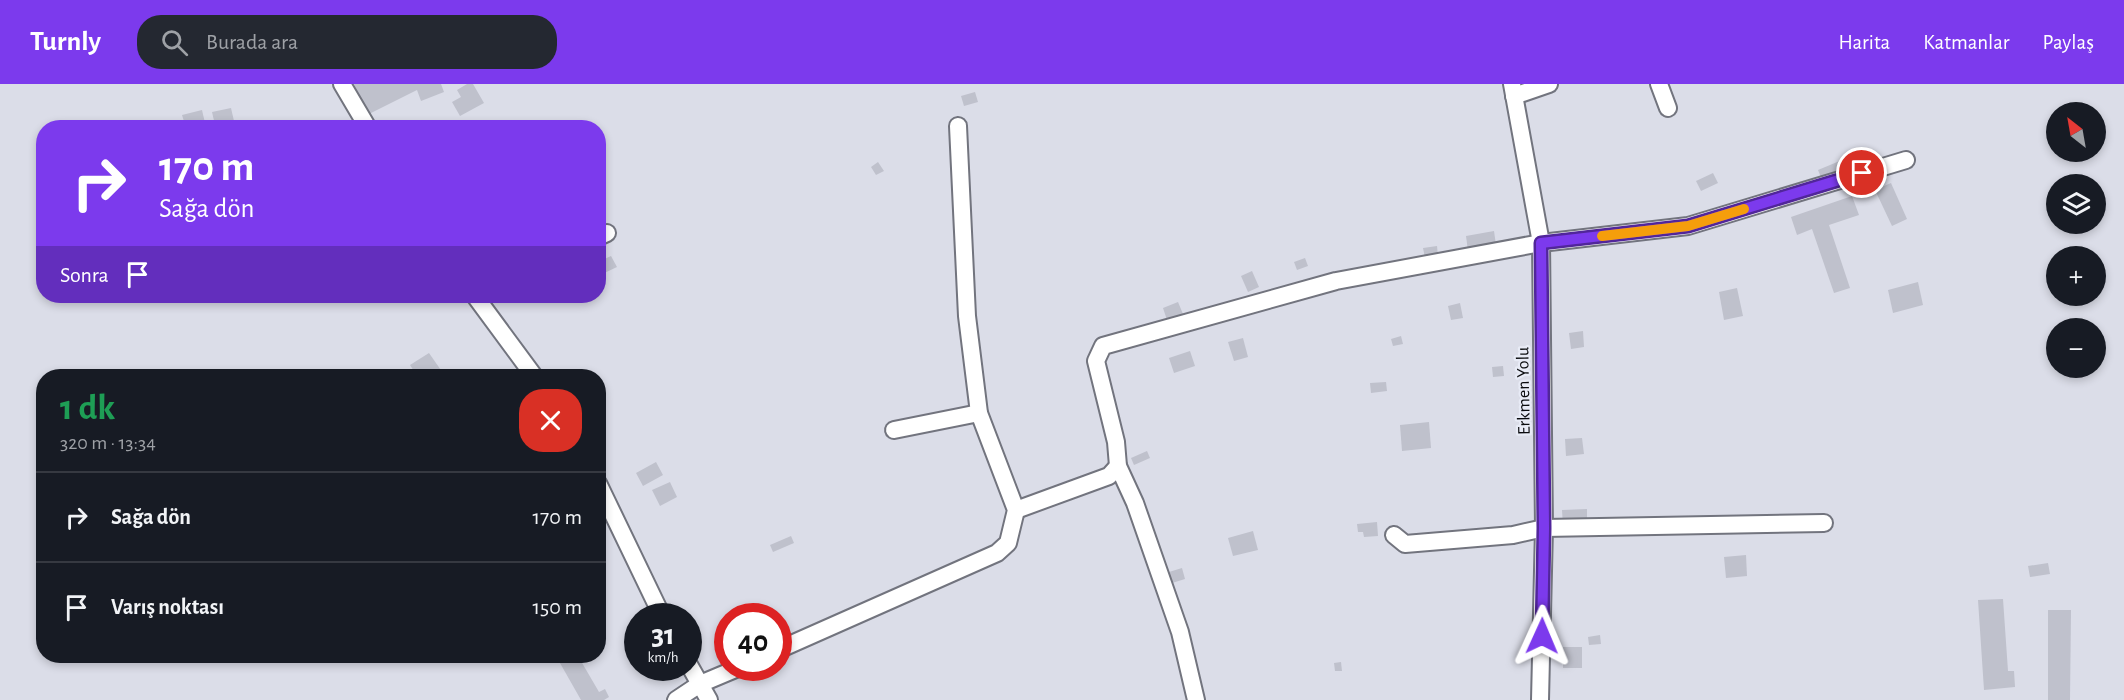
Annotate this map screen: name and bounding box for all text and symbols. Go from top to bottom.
search box [137,15,557,69]
icon: search [158,26,191,59]
text: Turnly [30,28,101,56]
text: Burada ara [206,31,298,53]
text: Harita [1839,32,1890,53]
text: Katmanlar [1923,32,2010,53]
text: Paylaş [2043,32,2094,53]
north arrow [2046,102,2106,162]
map controls [2046,102,2106,378]
icon: right [60,144,138,222]
text: 170 m [159,146,254,188]
pin [1836,147,1887,198]
icon: arrive [1845,156,1878,189]
button: layers [2046,174,2106,234]
text: Sağa dön [159,195,254,222]
button: + [2046,246,2106,306]
icon: arrive [121,258,154,291]
text: Sonra [60,264,109,286]
button: − [2046,318,2106,378]
street label: Erkmen Yolu [1514,347,1534,435]
button: close [519,389,582,452]
text: 1 dk [60,390,115,426]
text: 320 m · 13:34 [60,433,156,453]
icon: right [60,501,93,534]
text: Sağa dön [111,506,191,528]
text: 170 m [532,506,582,528]
icon: arrive [60,591,93,624]
text: Varış noktası [111,596,224,618]
text: 150 m [532,596,582,618]
speed limit sign: 40 [714,603,792,681]
position arrow [1510,604,1574,668]
text: 31 [651,620,675,650]
text: km/h [648,650,678,665]

